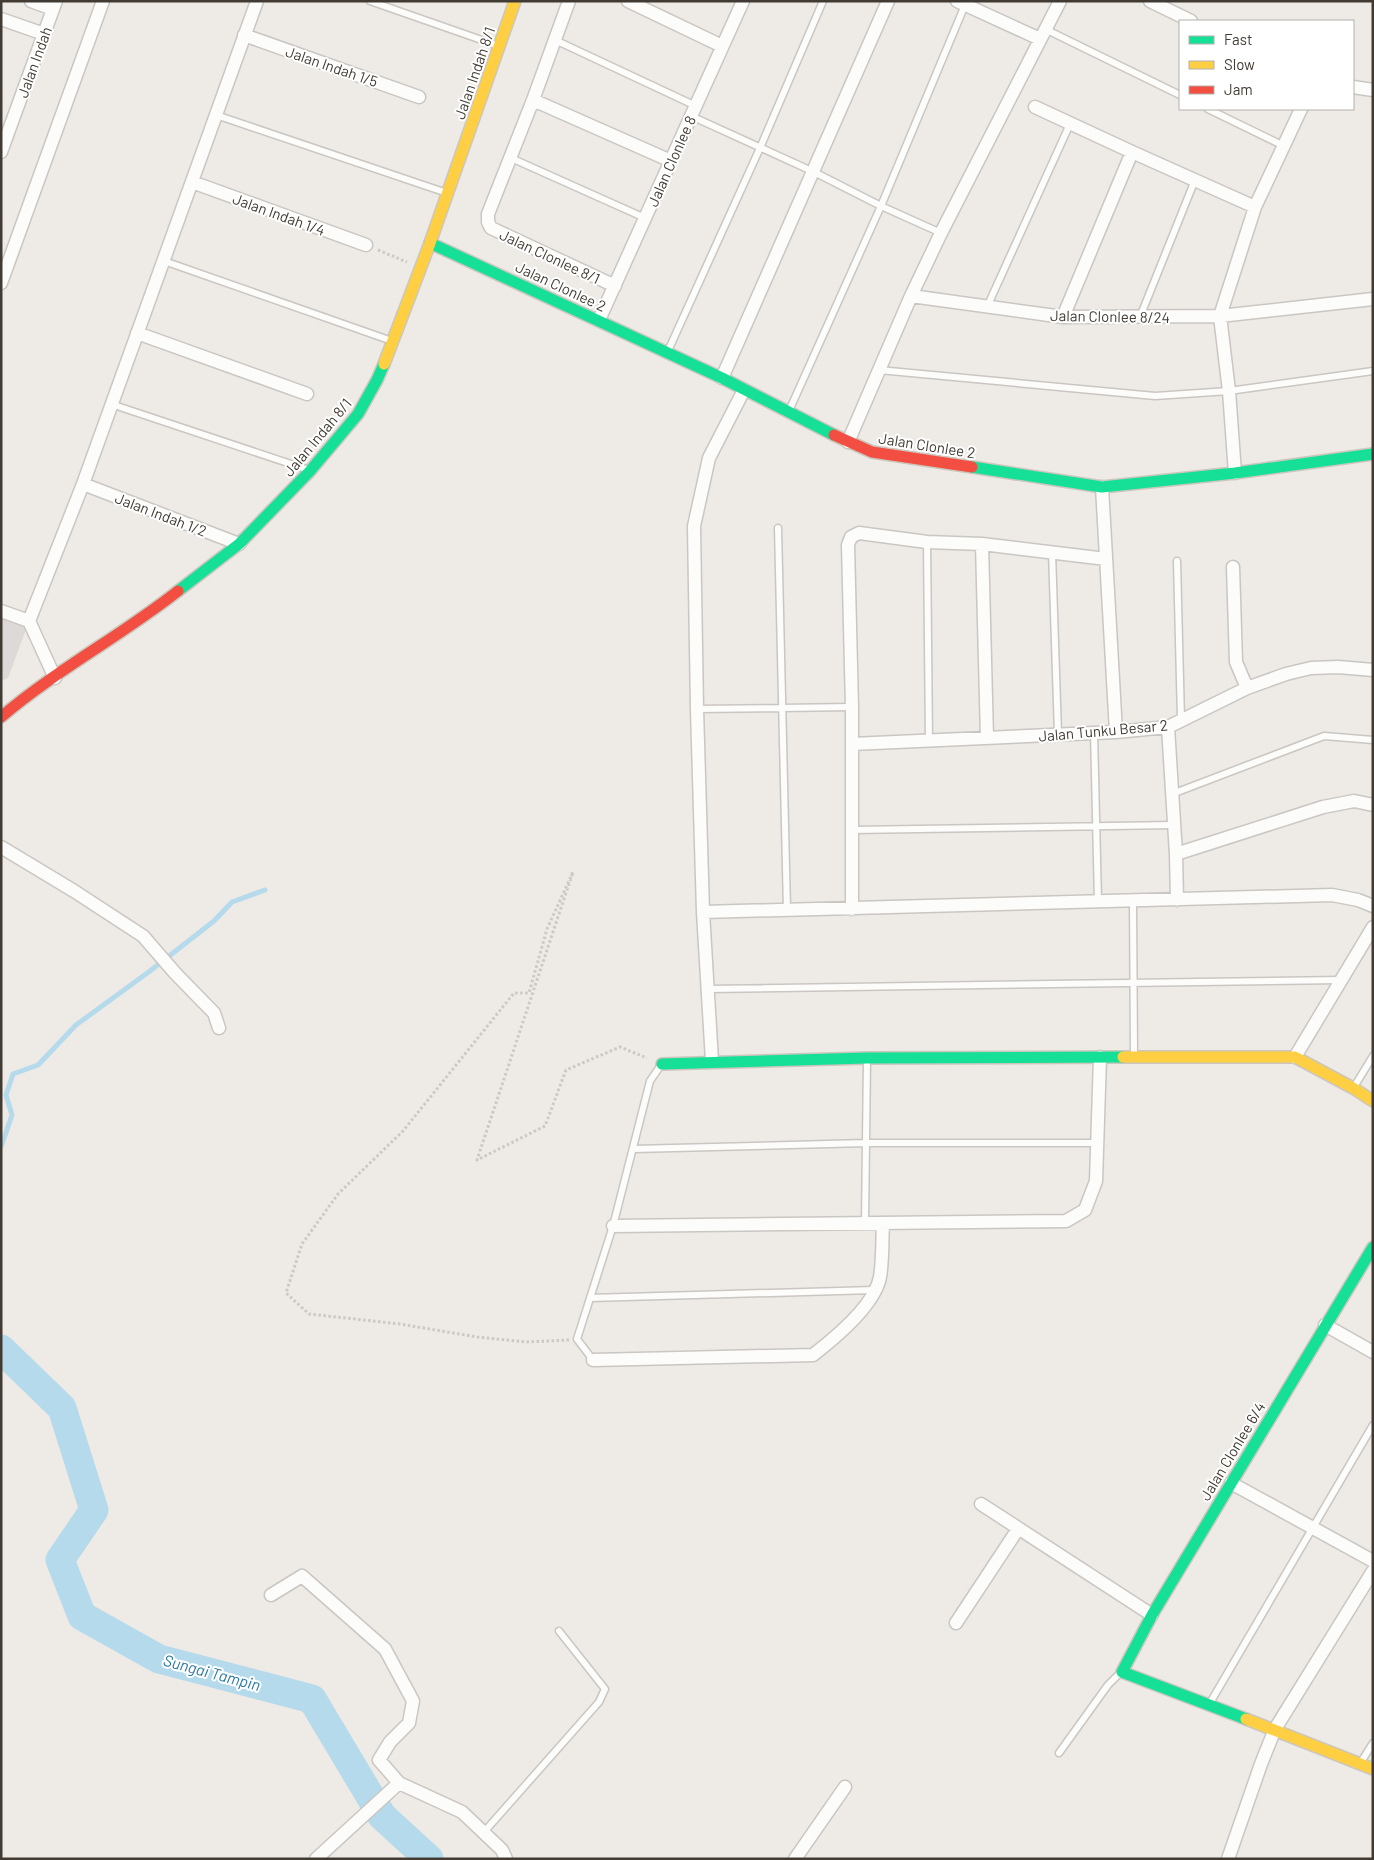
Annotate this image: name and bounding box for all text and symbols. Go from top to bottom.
legend [1179,20,1354,110]
street label: Jalan Indah [13,24,55,100]
street label: Jalan Indah 8/1 [450,24,498,122]
text: Fast [1224,30,1252,48]
street label: Jalan Indah 1/5 [284,42,380,90]
text: Slow [1224,55,1255,73]
text: Jam [1224,80,1253,98]
street label: Jalan Clonlee 8 [643,113,699,209]
street label: Jalan Indah 1/4 [230,189,328,239]
street label: Jalan Clonlee 8/1 [497,225,603,287]
street label: Jalan Clonlee 2 [513,257,609,315]
street label: Jalan Clonlee 8/24 [1050,306,1170,326]
street label: Jalan Indah 8/1 [279,394,355,480]
street label: Jalan Clonlee 2 [877,428,977,462]
street label: Jalan Indah 1/2 [113,488,209,540]
street label: Jalan Tunku Besar 2 [1038,715,1168,745]
street label: Jalan Clonlee 6/4 [1195,1398,1269,1504]
water label: Sungai Tampin [161,1650,263,1694]

